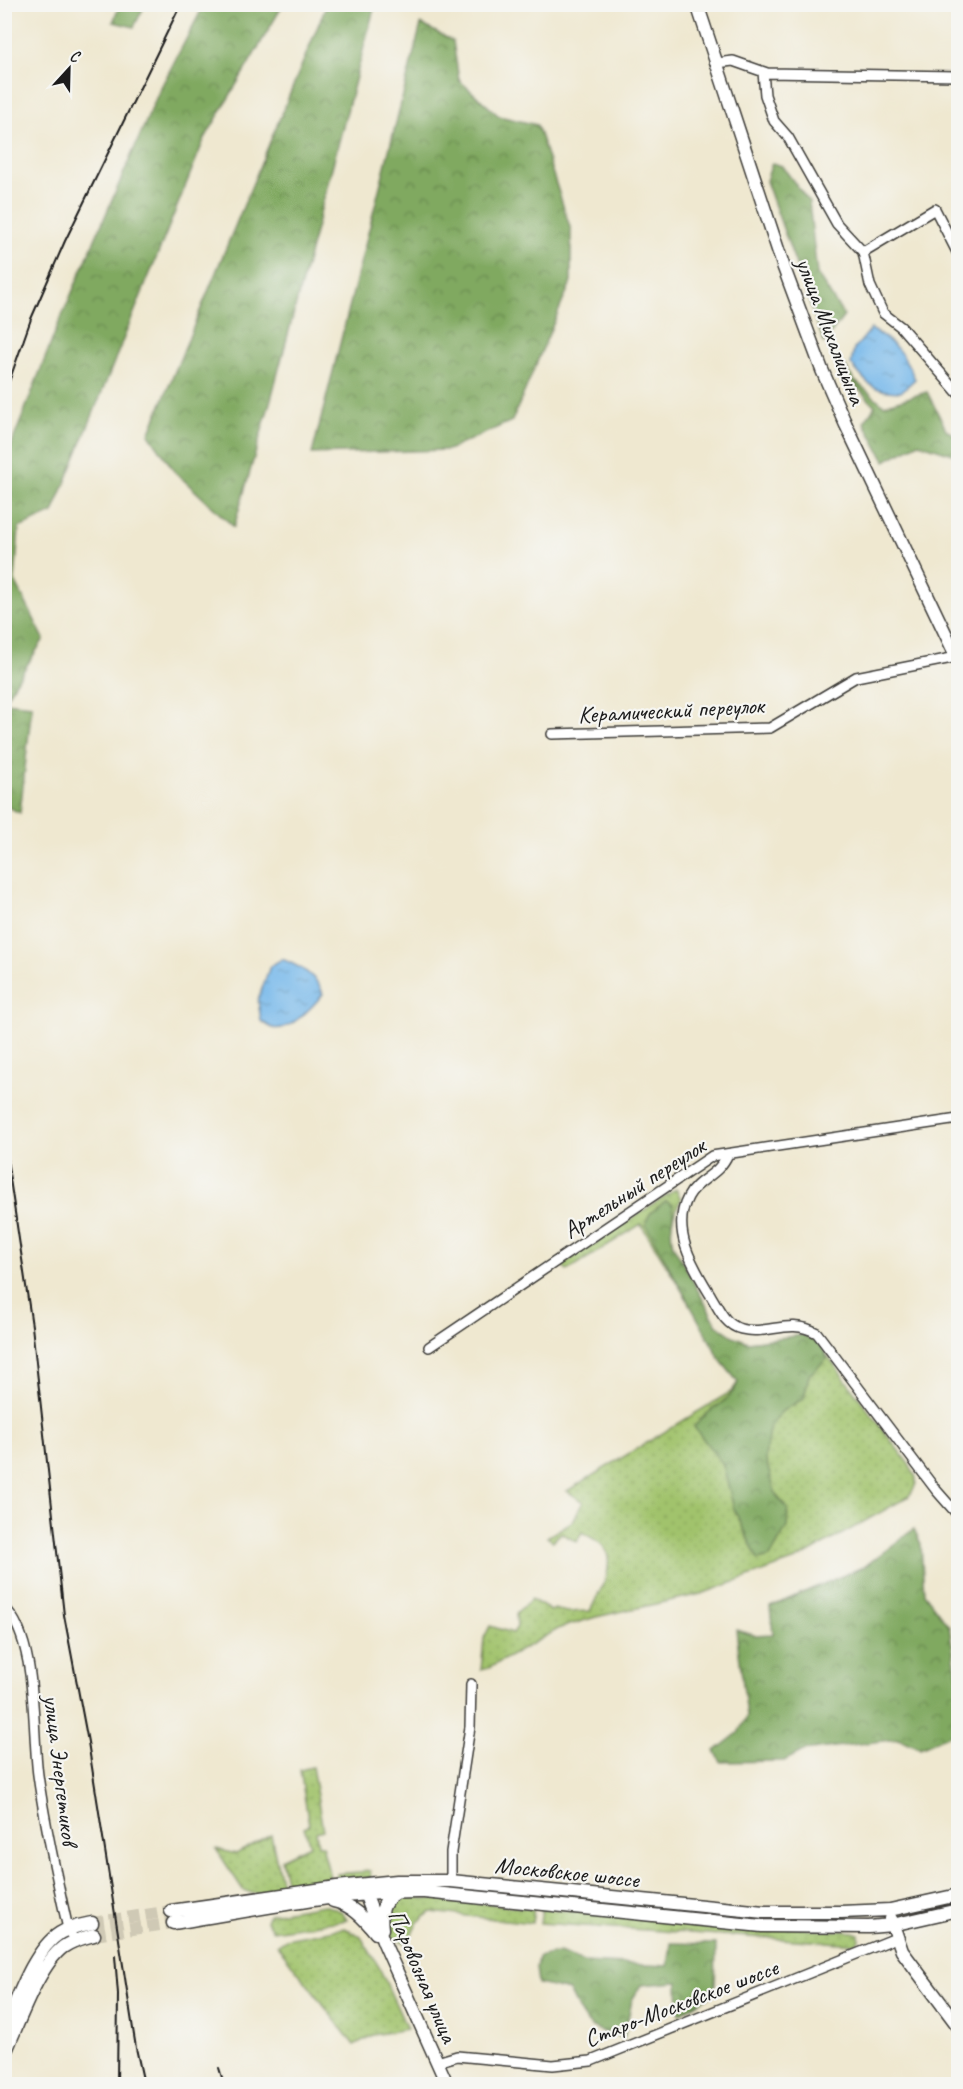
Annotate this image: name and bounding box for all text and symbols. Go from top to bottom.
north arrow [39,39,99,99]
text: С [67,45,84,68]
street label: улица Михалицына [789,251,873,410]
street label: Керамический переулок [577,690,767,730]
street label: Артельный переулок [557,1130,713,1245]
street label: улица Энергетиков [37,1691,86,1851]
street label: Московское шоссе [494,1850,643,1895]
street label: Паровозная улица [381,1905,465,2048]
street label: Старо-Московское шоссе [580,1952,784,2054]

